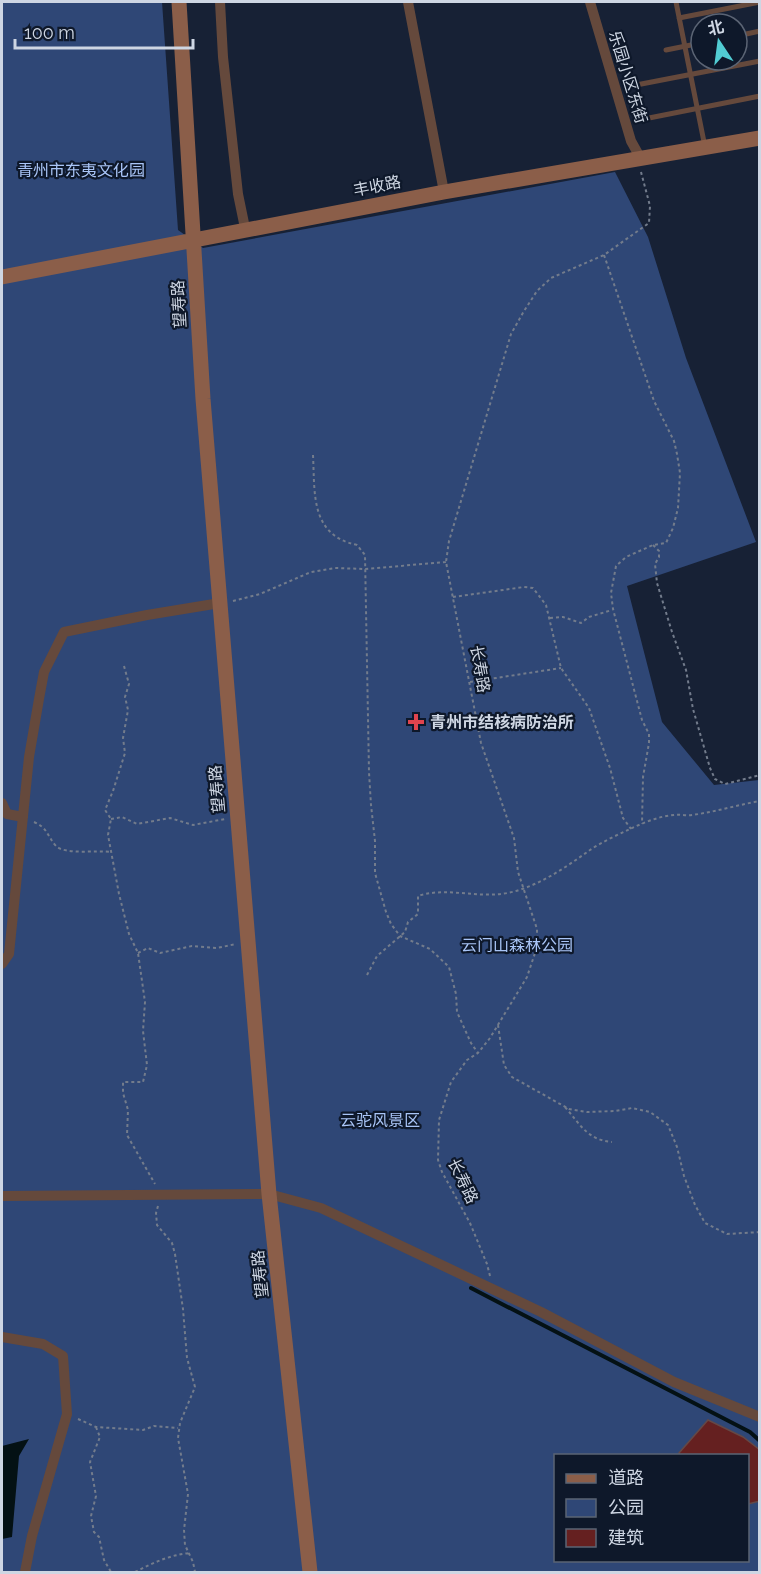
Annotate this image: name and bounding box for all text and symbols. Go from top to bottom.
scale bar [15,12,194,50]
north arrow [689,12,749,72]
text: 北 [706,17,726,39]
text: 100 m [24,22,75,43]
street label: 乐园小区东街 [605,28,651,126]
park label: 青州市东夷文化园 [17,161,145,180]
street label: 丰收路 [352,172,402,200]
street label: 望寿路 [168,280,190,328]
street label: 长寿路 [466,644,494,694]
marker: 青州市结核病防治所 [407,713,425,731]
place label: 青州市结核病防治所 [430,713,574,732]
street label: 望寿路 [205,764,229,814]
park label: 云门山森林公园 [461,936,573,955]
park label: 云驼风景区 [340,1111,420,1130]
street label: 长寿路 [444,1155,482,1207]
street label: 望寿路 [248,1249,272,1299]
legend [554,1454,749,1562]
text: 道路 [608,1467,644,1488]
text: 公园 [608,1497,644,1518]
text: 建筑 [608,1527,644,1548]

